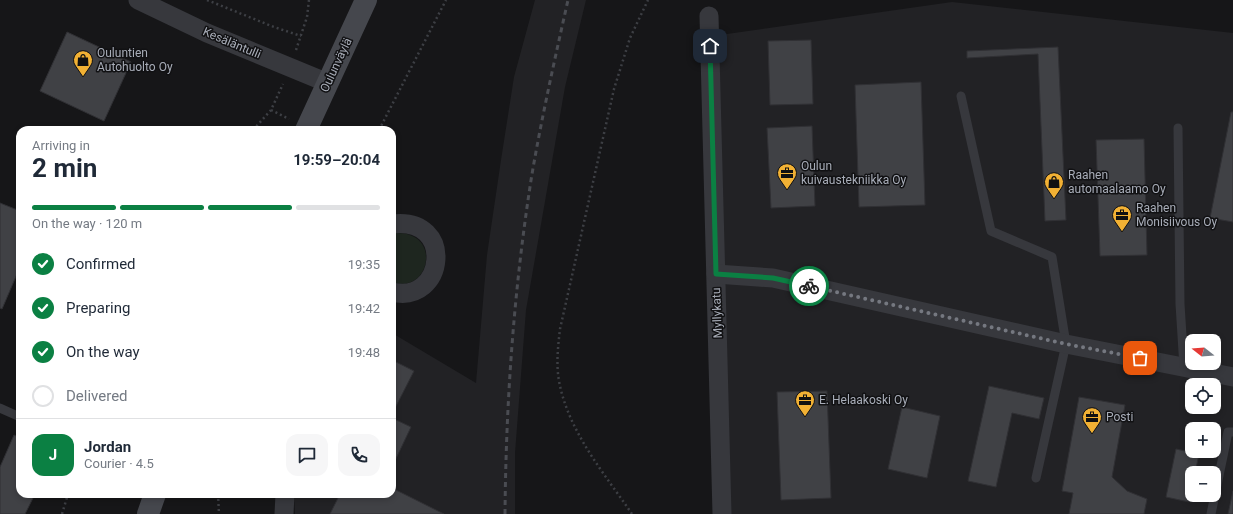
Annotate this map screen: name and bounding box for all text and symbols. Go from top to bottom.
street label: Kesäläntulli [201,24,263,62]
pin [693,29,727,63]
icon: home [699,35,721,57]
street label: Oulunväylä [317,36,355,94]
place label: Ouluntien Autohuolto Oy [97,46,173,74]
shop icon: Ouluntien Autohuolto Oy [72,49,94,77]
text: Arriving in [32,138,90,153]
text: 19:59–20:04 [293,151,380,169]
text: 2 min [32,153,97,183]
place label: Oulun kuivaustekniikka Oy [801,159,906,187]
office icon: Oulun kuivaustekniikka Oy [776,162,798,190]
place label: Raahen automaalaamo Oy [1068,168,1166,196]
shop icon: Raahen automaalaamo Oy [1043,171,1065,199]
place label: Raahen Monisiivous Oy [1136,201,1218,229]
office icon: Raahen Monisiivous Oy [1111,204,1133,232]
text: On the way · 120 m [32,216,142,231]
icon: check [32,253,54,275]
text: Confirmed [66,255,136,273]
text: 19:35 [348,257,380,272]
courier [789,266,829,306]
icon: bike [798,275,820,297]
street label: Myllykatu [709,287,725,339]
icon: check [32,297,54,319]
text: Preparing [66,299,130,317]
text: 19:42 [348,301,380,316]
north arrow [1185,334,1221,370]
map controls [1185,334,1221,502]
icon: check [32,341,54,363]
pin [1123,341,1157,375]
text: On the way [66,343,140,361]
text: 19:48 [348,345,380,360]
icon: bag [1129,347,1151,369]
button: locate [1185,378,1221,414]
text: Delivered [66,387,128,405]
office icon: E. Helaakoski Oy [794,389,816,417]
place label: E. Helaakoski Oy [819,393,908,407]
office icon: Posti [1081,406,1103,434]
place label: Posti [1106,410,1133,424]
button: + [1185,422,1221,458]
button: chat [286,434,328,476]
button: phone [338,434,380,476]
text: Jordan [84,438,131,456]
text: J [49,446,57,464]
text: Courier · 4.5 [84,456,154,471]
button: − [1185,466,1221,502]

